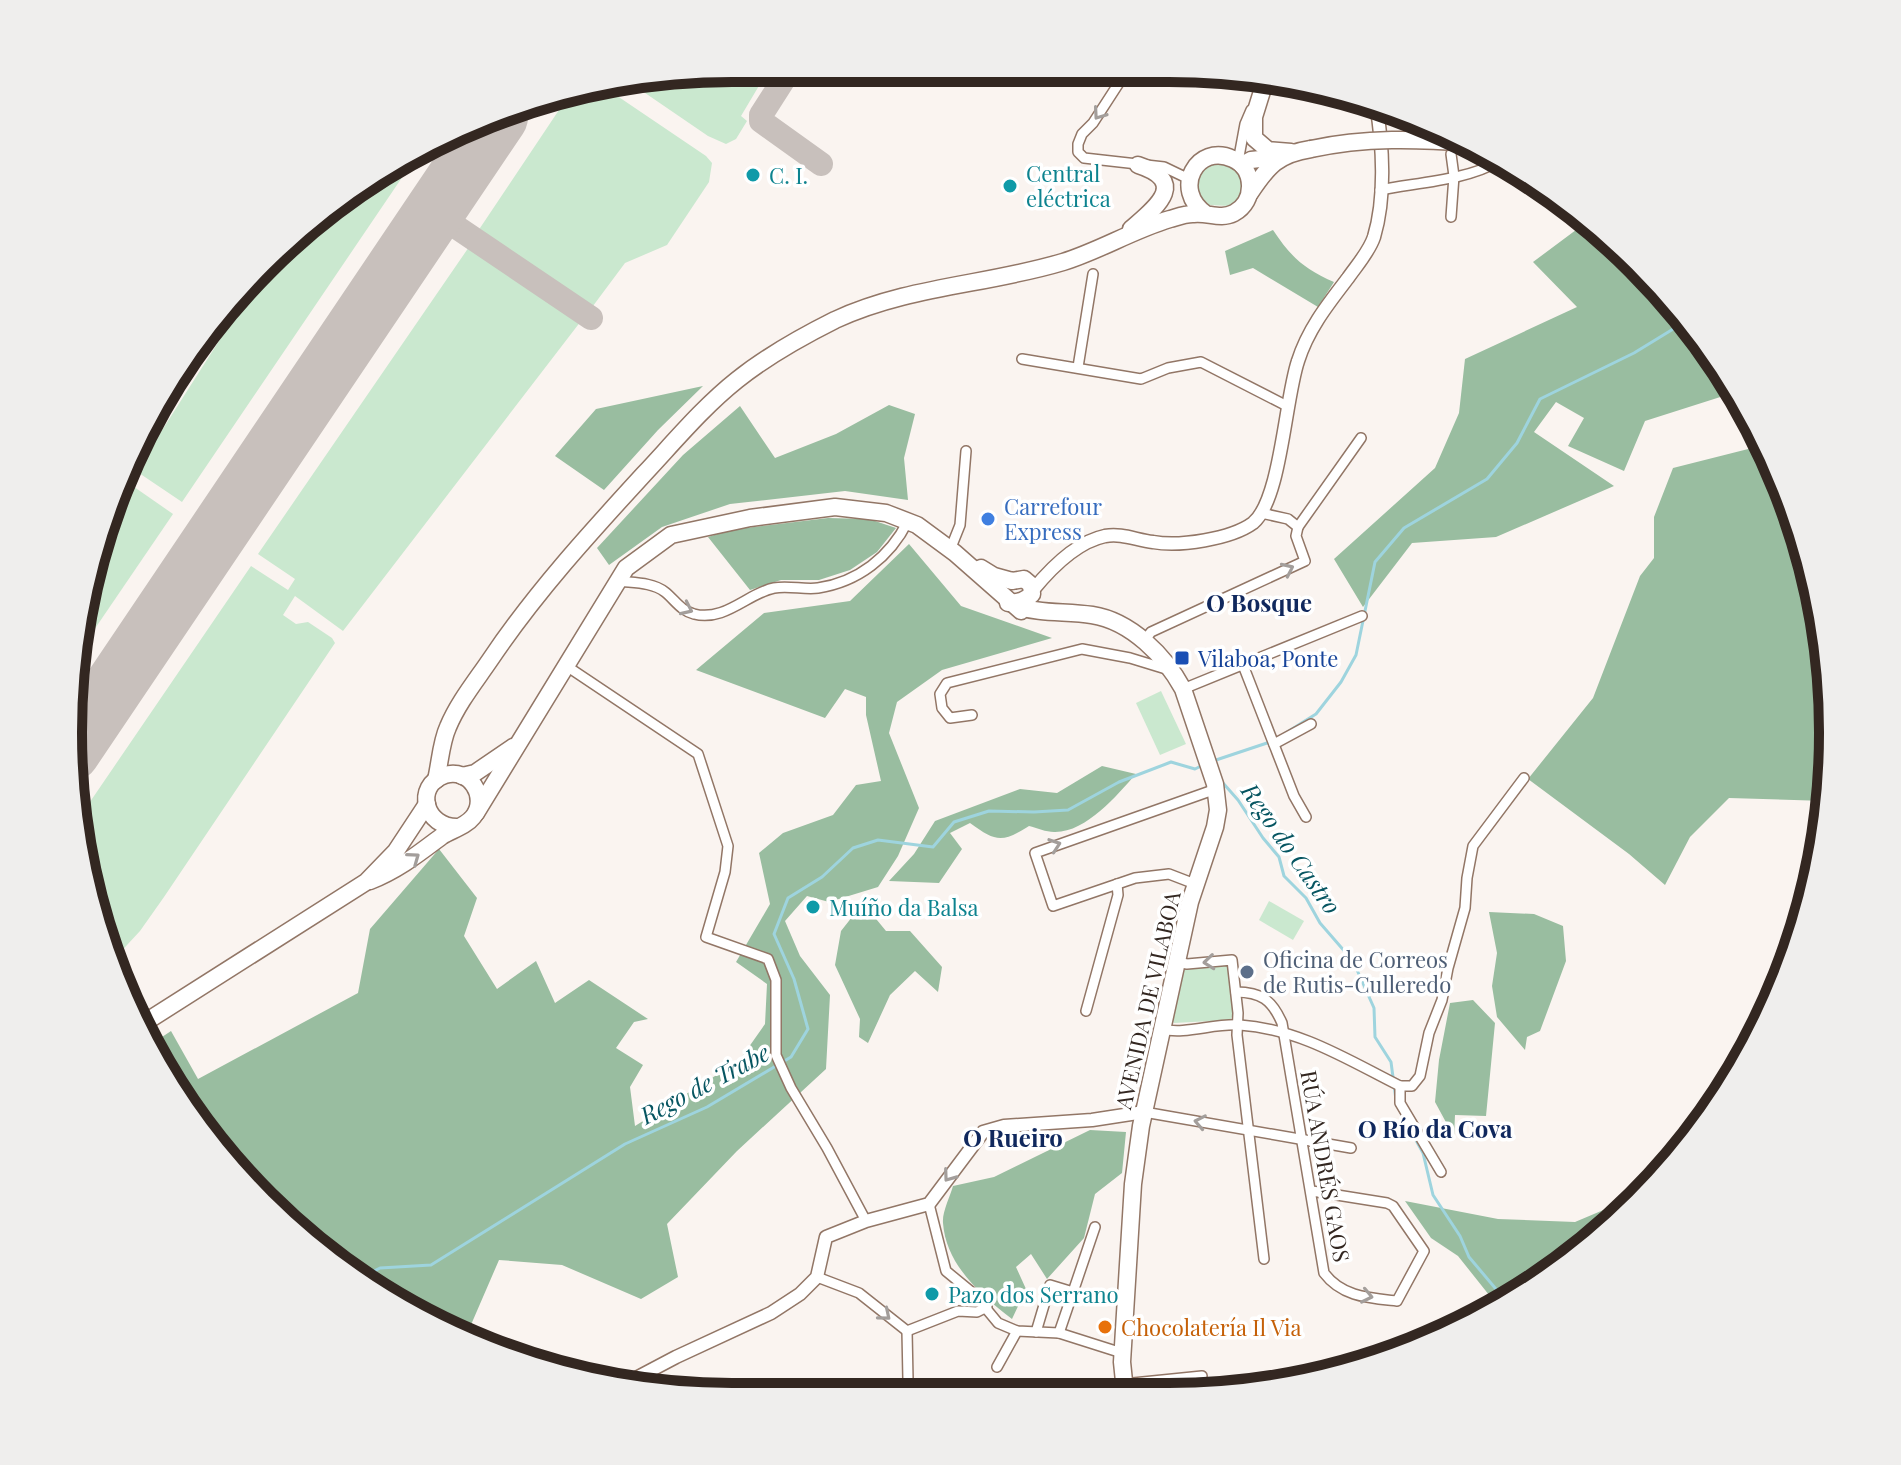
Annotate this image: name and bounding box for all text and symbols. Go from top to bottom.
one-way arrow [1094,105,1109,119]
place label: Central eléctrica [1026,158,1111,213]
place label: C. I. [769,160,808,190]
marker: C. I. [744,166,762,184]
marker: Central eléctrica [1001,177,1019,195]
place label: Carrefour Express [1004,491,1102,546]
marker: Carrefour Express [979,510,997,528]
one-way arrow [1280,563,1294,579]
district label: O Bosque [1206,586,1312,618]
one-way arrow [679,599,693,615]
place label: Vilaboa, Ponte [1197,643,1338,673]
marker: Vilaboa, Ponte [1173,649,1191,667]
water label: Rego do Castro [1234,775,1349,920]
one-way arrow [1048,839,1062,855]
one-way arrow [405,853,419,868]
street label: AVENIDA DE VILABOA [1107,888,1187,1113]
place label: Muíño da Balsa [829,892,979,922]
marker: Muíño da Balsa [804,898,822,916]
place label: Oficina de Correos de Rutis-Culleredo [1263,944,1451,999]
one-way arrow [1202,953,1215,970]
marker: Oficina de Correos de Rutis-Culleredo [1238,963,1256,981]
water label: Rego de Trabe [633,1035,774,1131]
street label: RÚA ANDRÉS GAOS [1294,1068,1358,1264]
district label: O Río da Cova [1358,1112,1513,1144]
one-way arrow [1193,1114,1207,1131]
district label: O Rueiro [963,1121,1063,1153]
one-way arrow [944,1167,959,1182]
place label: Pazo dos Serrano [948,1279,1119,1309]
marker: Pazo dos Serrano [923,1285,941,1303]
one-way arrow [1359,1287,1373,1304]
one-way arrow [875,1305,890,1320]
place label: Chocolatería Il Via [1121,1312,1301,1342]
marker: Chocolatería Il Via [1096,1318,1114,1336]

